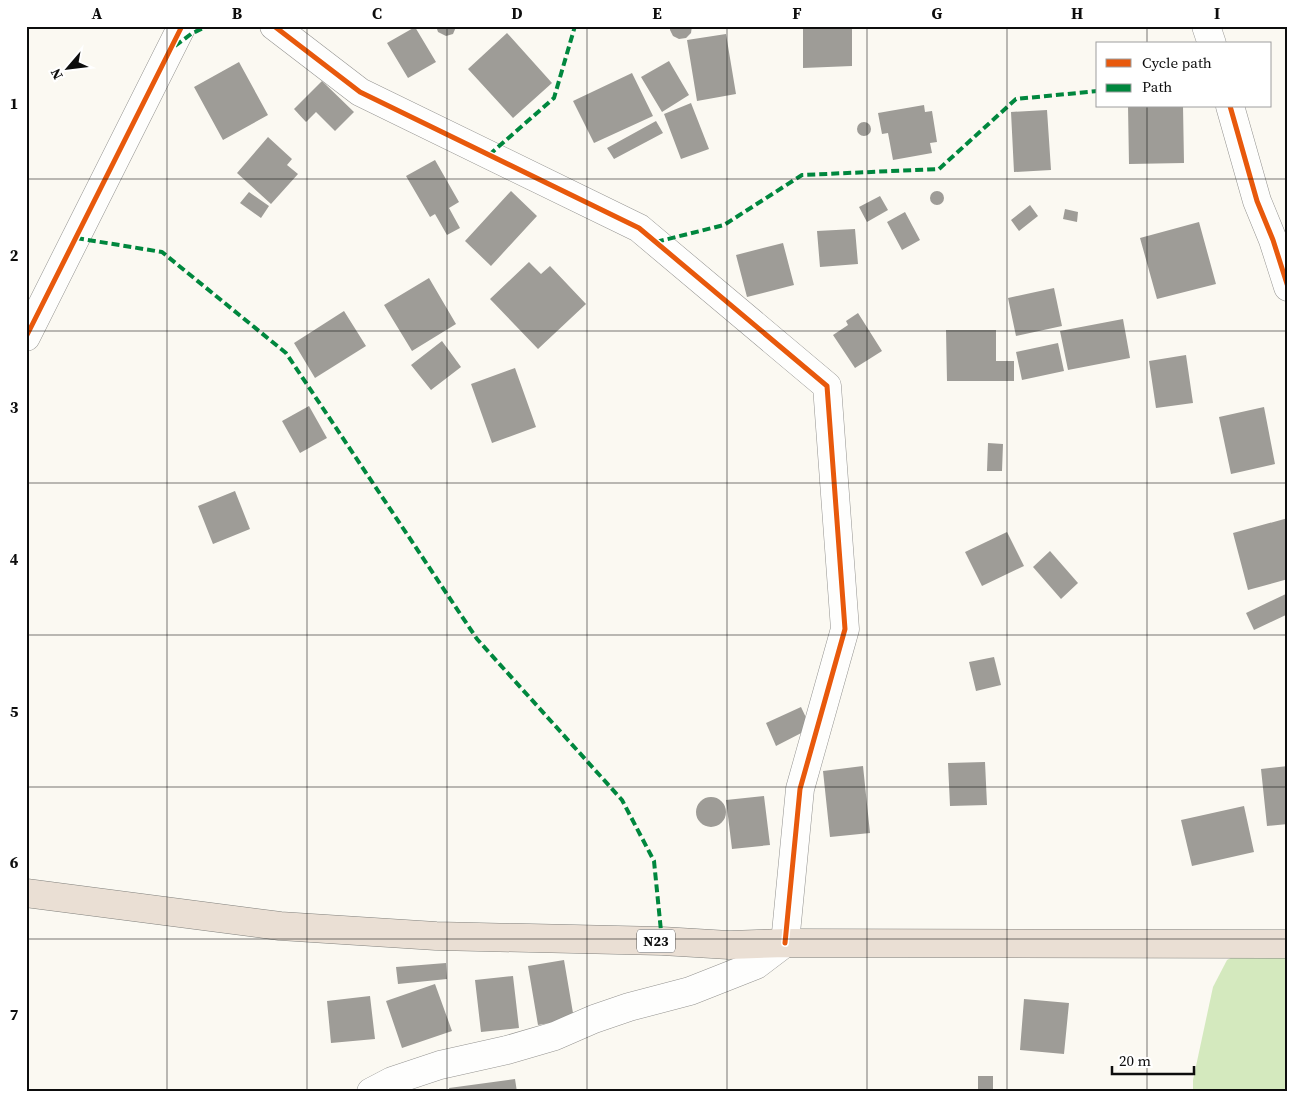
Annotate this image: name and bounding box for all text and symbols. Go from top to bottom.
text: A [92,2,103,24]
text: B [232,2,243,24]
text: C [372,2,382,24]
text: D [511,2,523,24]
text: E [652,2,662,24]
text: F [792,2,802,24]
text: G [932,2,943,24]
text: H [1071,2,1083,24]
text: I [1214,2,1220,24]
north arrow [42,42,92,92]
legend [1096,42,1272,108]
text: Cycle path [1142,52,1212,73]
text: N [45,65,68,83]
text: Path [1142,76,1172,97]
text: 1 [10,92,18,114]
text: 2 [10,244,19,266]
text: 3 [10,396,19,418]
text: 4 [10,548,19,570]
text: 5 [10,700,19,722]
text: 6 [10,851,19,873]
road number: N23 [637,929,675,952]
text: 7 [10,1003,19,1025]
scale bar [1112,1043,1194,1075]
text: 20 m [1119,1050,1151,1071]

